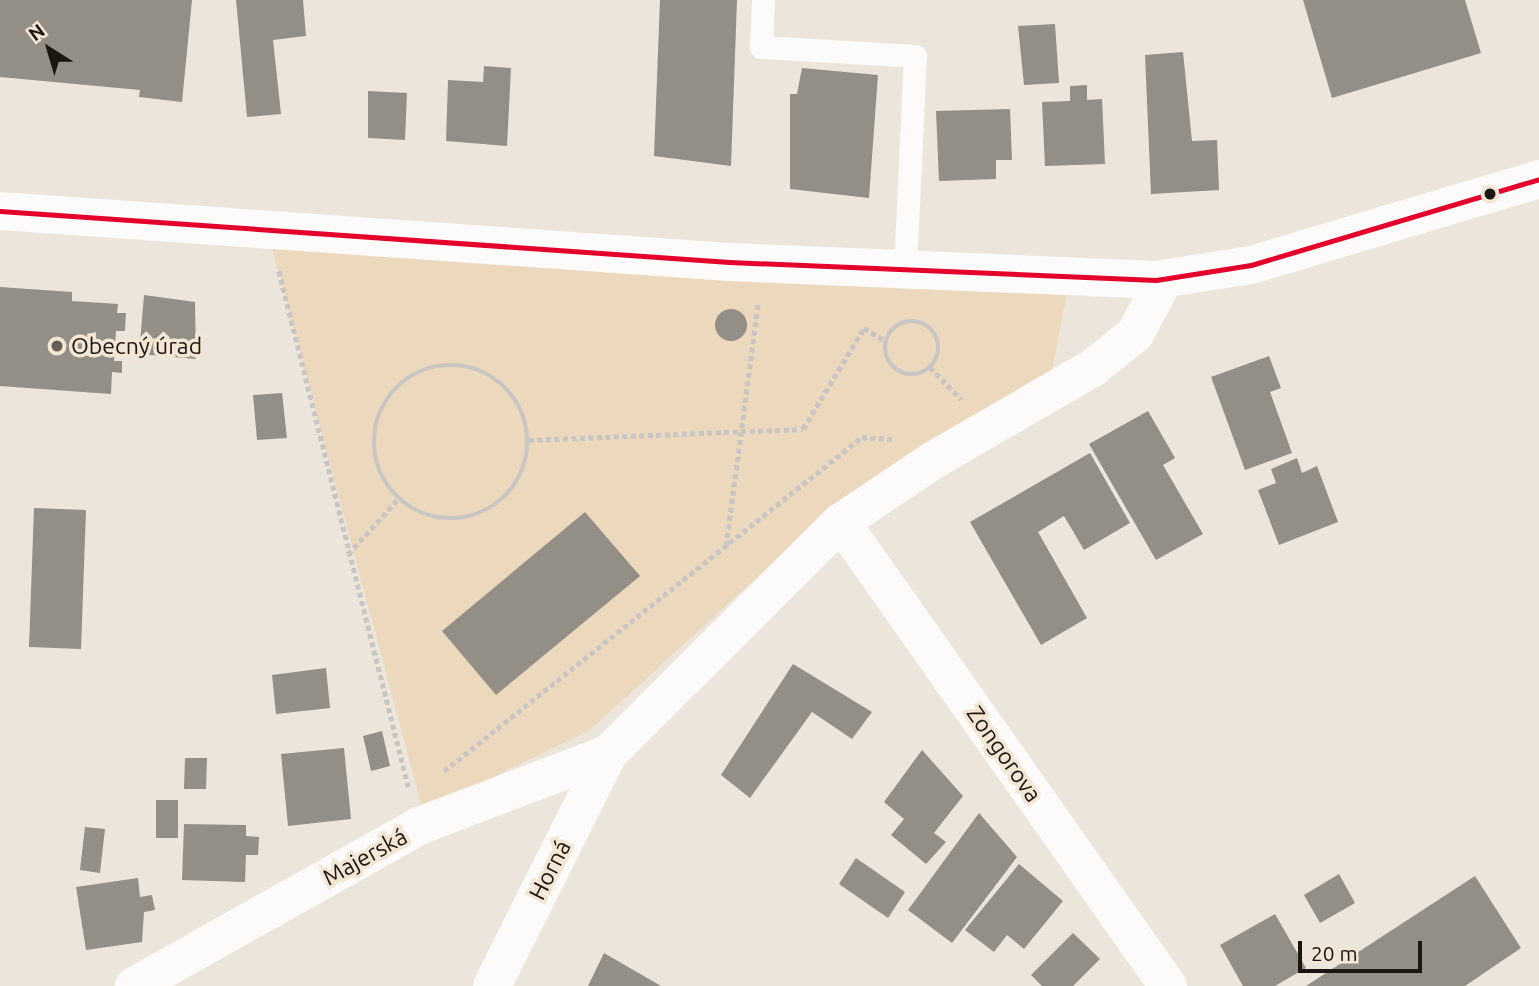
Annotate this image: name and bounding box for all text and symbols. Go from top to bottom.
north arrow [14,14,84,84]
text: N [24,19,49,45]
unlabelled marker [1483,187,1497,201]
place label: Obecný úrad [71,332,202,360]
marker: Obecný úrad [49,338,65,354]
street label: Zongorova [961,701,1047,807]
street label: Majerská [318,823,412,891]
street label: Horná [523,836,577,904]
scale bar [1301,926,1425,970]
text: 20 m [1311,941,1358,965]

